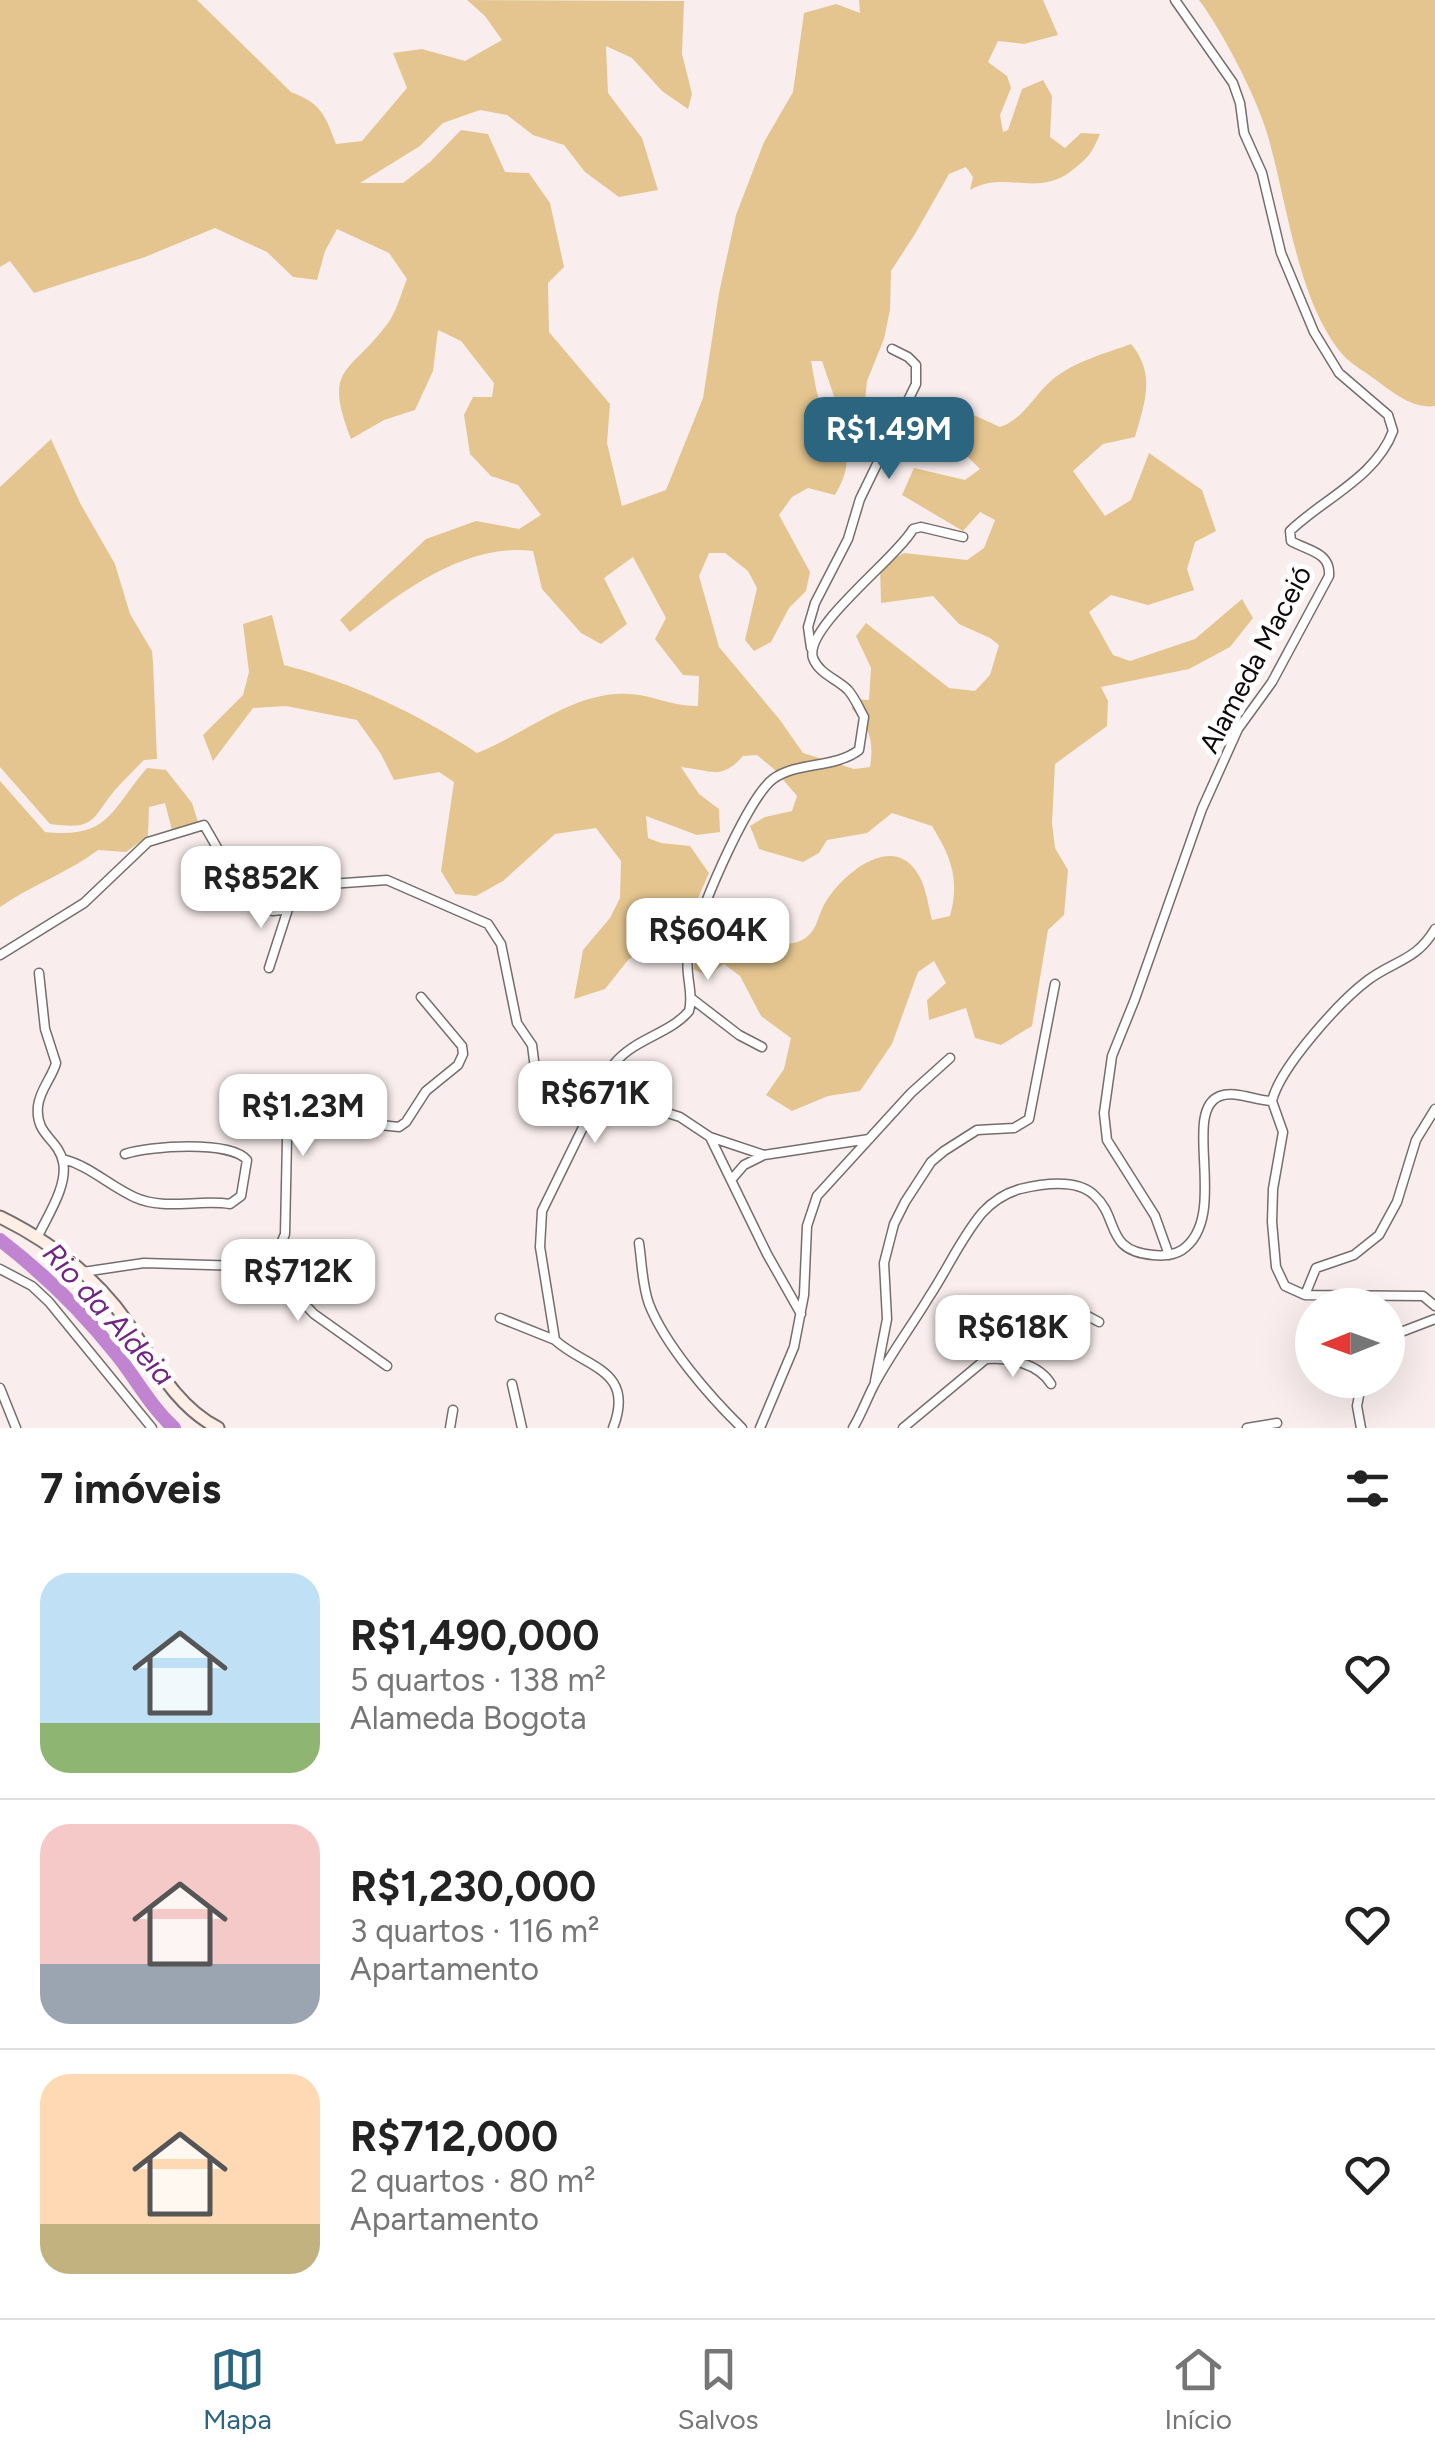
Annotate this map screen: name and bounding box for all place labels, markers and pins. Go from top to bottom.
pin: R$1.49M [797,397,981,482]
pin: R$852K [180,846,342,931]
pin: R$604K [627,898,789,983]
pin: R$671K [514,1061,676,1146]
pin: R$1.23M [211,1074,395,1159]
pin: R$712K [217,1239,379,1324]
pin: R$618K [932,1295,1094,1380]

